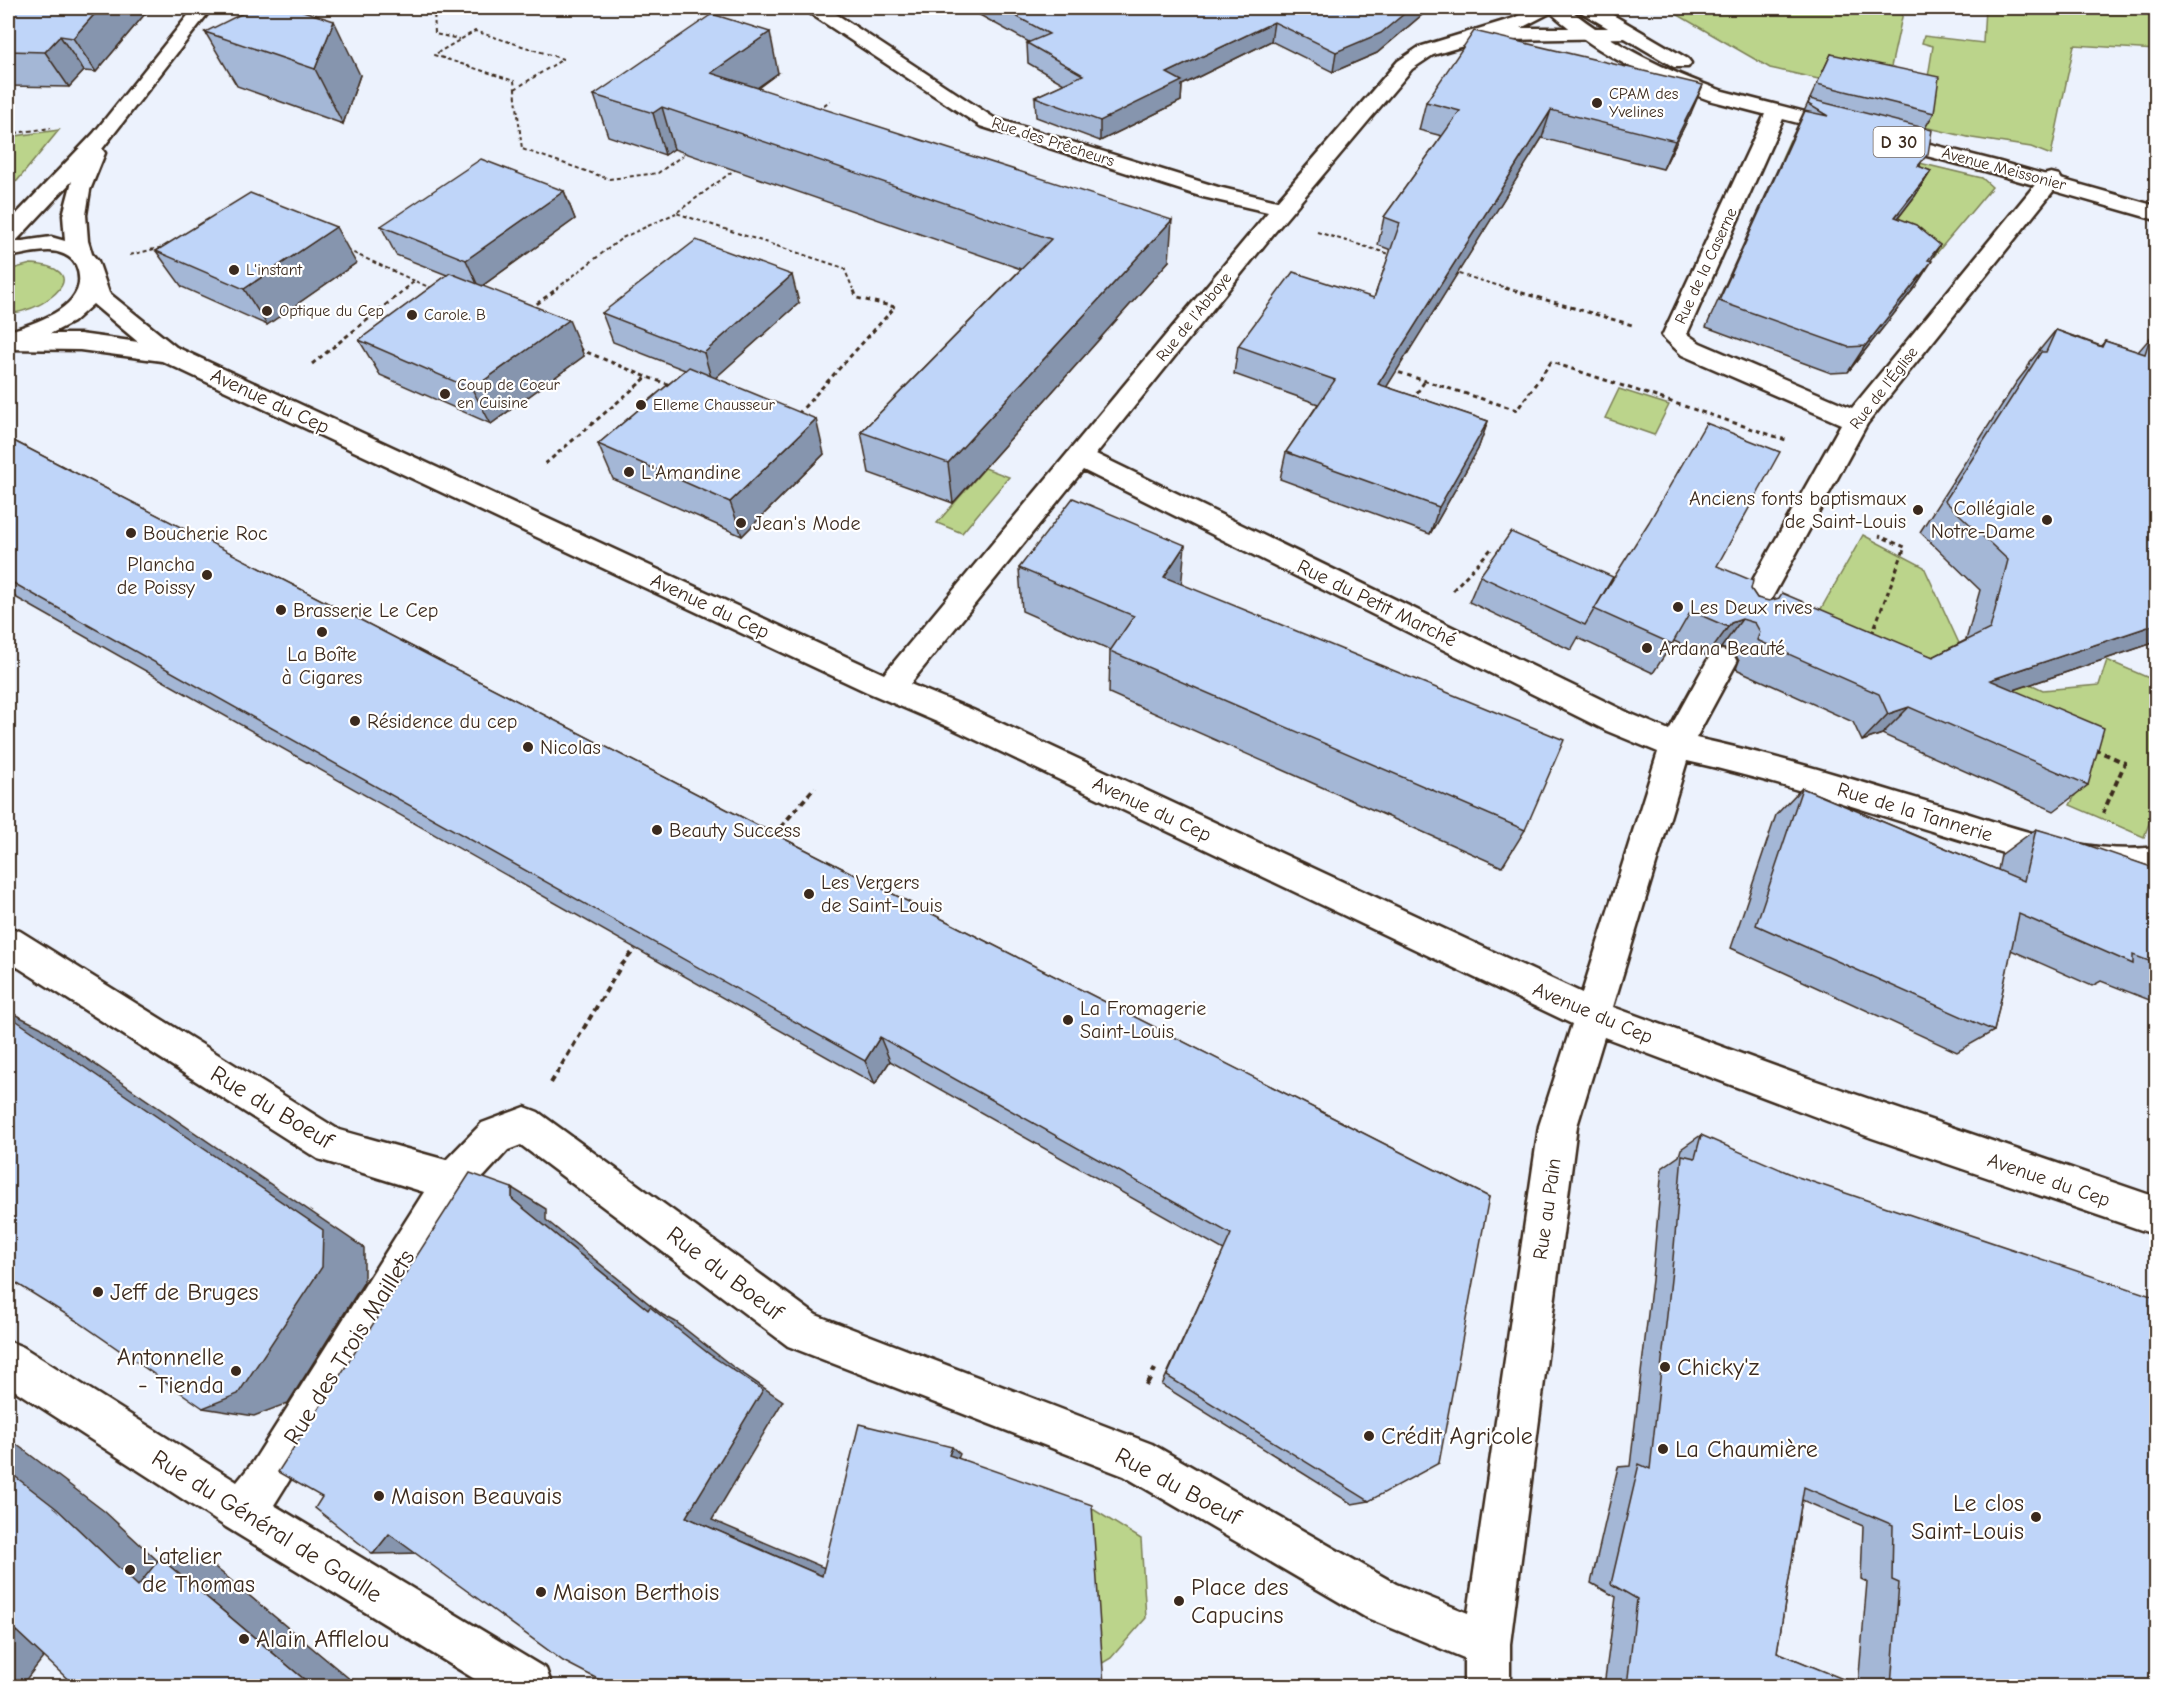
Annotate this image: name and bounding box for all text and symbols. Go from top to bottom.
place label: CPAM des Yvelines [1609,85,1679,121]
marker: CPAM des Yvelines [1590,96,1604,110]
street label: Rue des Prêcheurs [989,114,1117,170]
road number: D 30 [1874,127,1924,157]
street label: Avenue Meissonier [1940,144,2069,194]
street label: Rue de la Caserne [1671,205,1741,327]
place label: L'instant [246,261,302,279]
marker: L'instant [227,263,241,277]
street label: Rue de l'Abbaye [1153,269,1235,365]
place label: Optique du Cep [279,302,384,320]
marker: Optique du Cep [260,304,274,318]
place label: Carole. B [424,306,486,324]
marker: Carole. B [405,308,419,322]
street label: Rue de l'Église [1846,343,1922,433]
street label: Avenue du Cep [207,364,333,438]
place label: Coup de Coeur en Cuisine [457,376,561,412]
marker: Coup de Coeur en Cuisine [438,387,452,401]
place label: Elleme Chausseur [653,396,776,414]
marker: Elleme Chausseur [634,398,648,412]
place label: L'Amandine [641,461,741,484]
marker: L'Amandine [622,465,636,479]
place label: Anciens fonts baptismaux de Saint-Louis [1689,487,1907,533]
place label: Collégiale Notre-Dame [1931,497,2035,543]
marker: Anciens fonts baptismaux de Saint-Louis [1911,503,1925,517]
place label: Jean's Mode [753,512,860,535]
marker: Collégiale Notre-Dame [2040,513,2054,527]
marker: Jean's Mode [734,516,748,530]
place label: Boucherie Roc [143,522,268,545]
marker: Boucherie Roc [124,526,138,540]
place label: Plancha de Poissy [117,553,195,599]
street label: Rue du Petit Marché [1294,554,1460,652]
marker: Plancha de Poissy [200,568,214,582]
street label: Avenue du Cep [647,569,773,643]
place label: Les Deux rives [1690,596,1812,619]
place label: Brasserie Le Cep [293,599,438,622]
marker: Les Deux rives [1671,600,1685,614]
marker: Brasserie Le Cep [274,603,288,617]
marker: La Boîte à Cigares [315,625,329,639]
place label: Ardana Beauté [1659,637,1785,660]
marker: Ardana Beauté [1640,641,1654,655]
place label: La Boîte à Cigares [282,643,362,689]
place label: Résidence du cep [367,710,517,733]
marker: Résidence du cep [348,714,362,728]
place label: Nicolas [540,736,601,759]
marker: Nicolas [521,740,535,754]
street label: Avenue du Cep [1089,772,1215,846]
street label: Rue de la Tannerie [1835,777,1995,847]
place label: Beauty Success [669,819,801,842]
marker: Beauty Success [650,823,664,837]
place label: Les Vergers de Saint-Louis [821,871,942,917]
marker: Les Vergers de Saint-Louis [802,887,816,901]
street label: Avenue du Cep [1530,977,1656,1049]
place label: La Fromagerie Saint-Louis [1080,997,1206,1043]
marker: La Fromagerie Saint-Louis [1061,1013,1075,1027]
street label: Rue du Boeuf [206,1059,340,1155]
street label: Avenue du Cep [1985,1148,2113,1212]
street label: Rue au Pain [1528,1157,1566,1261]
street label: Rue du Boeuf [661,1220,790,1327]
street label: Rue des Trois Maillets [278,1244,420,1450]
place label: Jeff de Bruges [110,1278,259,1306]
marker: Jeff de Bruges [91,1285,105,1299]
place label: Antonnelle - Tienda [117,1343,224,1399]
place label: Chicky'z [1677,1353,1760,1381]
marker: Chicky'z [1658,1360,1672,1374]
marker: Antonnelle - Tienda [229,1364,243,1378]
place label: Crédit Agricole [1381,1422,1533,1450]
marker: Crédit Agricole [1362,1429,1376,1443]
place label: La Chaumière [1675,1435,1818,1463]
street label: Rue du Boeuf [1110,1441,1247,1531]
marker: La Chaumière [1656,1442,1670,1456]
street label: Rue du Général de Gaulle [147,1444,387,1608]
place label: Maison Beauvais [391,1482,562,1510]
marker: Maison Beauvais [372,1489,386,1503]
place label: Le clos Saint-Louis [1911,1489,2024,1545]
marker: Le clos Saint-Louis [2029,1510,2043,1524]
place label: L'atelier de Thomas [142,1542,255,1598]
marker: L'atelier de Thomas [123,1563,137,1577]
place label: Place des Capucins [1191,1573,1288,1629]
place label: Maison Berthois [553,1578,719,1606]
marker: Maison Berthois [534,1585,548,1599]
marker: Place des Capucins [1172,1594,1186,1608]
place label: Alain Afflelou [256,1625,389,1653]
marker: Alain Afflelou [237,1632,251,1646]

